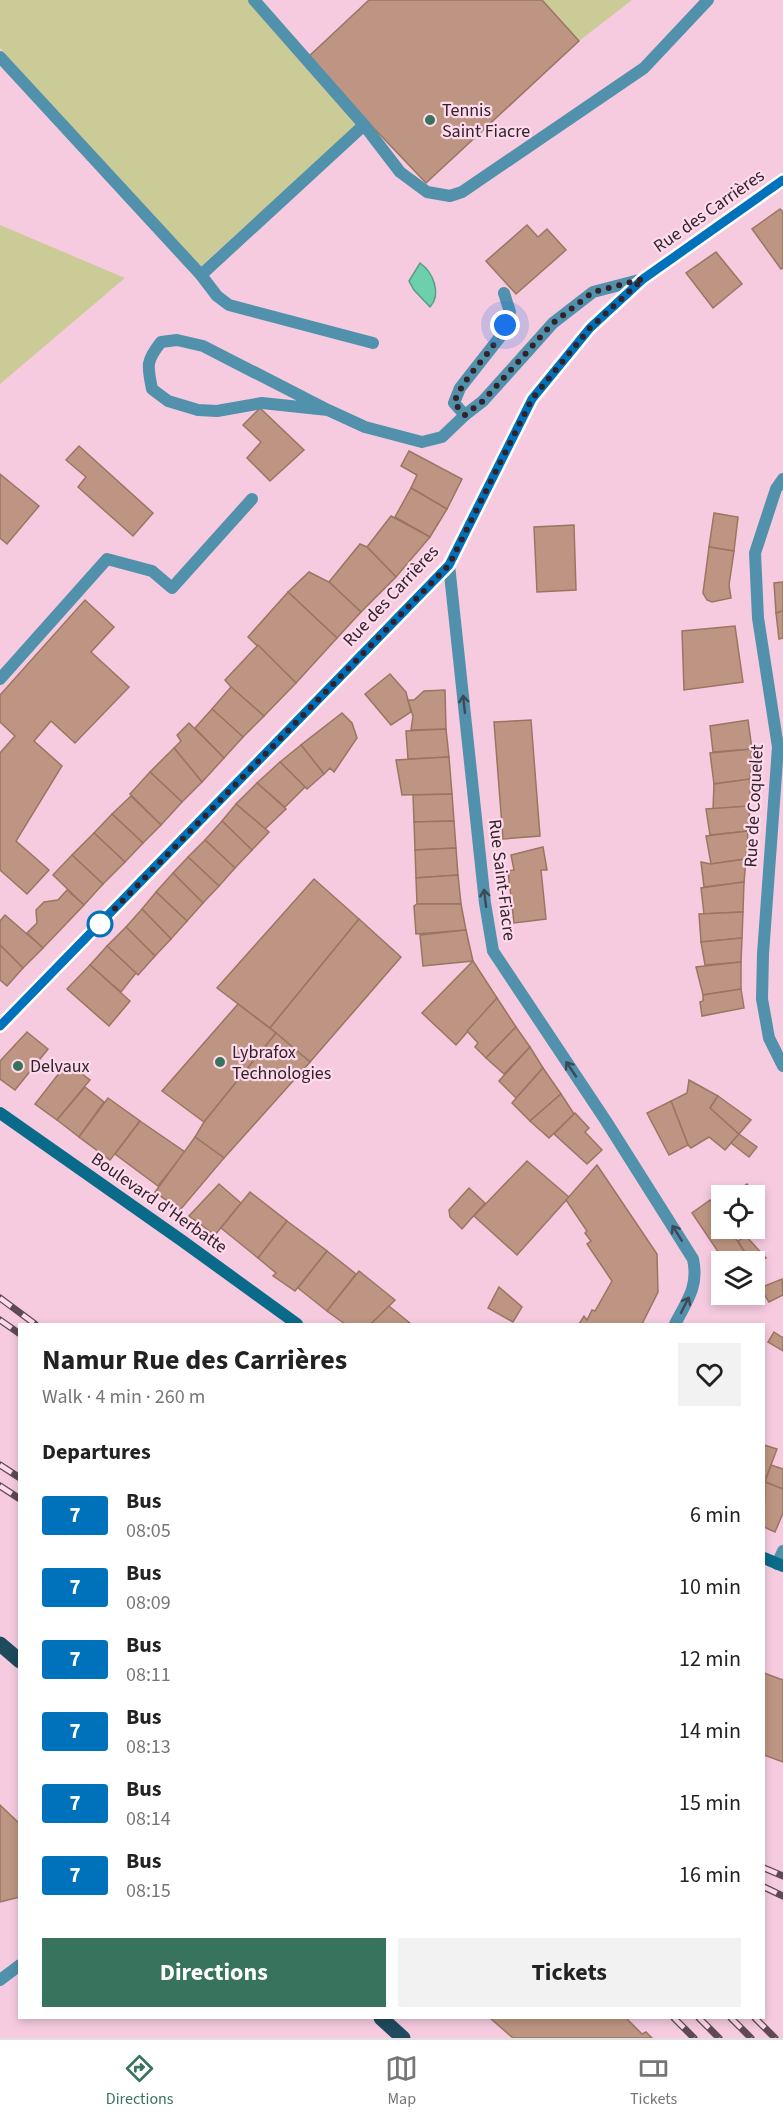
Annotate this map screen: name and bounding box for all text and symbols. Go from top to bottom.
place label: Tennis Saint Fiacre [442,98,530,144]
marker: Tennis Saint Fiacre [423,113,437,127]
street label: Rue des Carrières [648,163,770,259]
your location [490,310,520,340]
street label: Rue des Carrières [337,540,445,652]
one-way arrow [458,695,469,715]
street label: Rue de Coquelet [738,744,770,868]
street label: Rue Saint-Fiacre [482,818,522,942]
one-way arrow [479,889,490,908]
unlabelled marker [87,911,113,937]
place label: Lybrafox Technologies [232,1040,331,1086]
place label: Delvaux [30,1054,90,1079]
marker: Lybrafox Technologies [213,1055,227,1069]
marker: Delvaux [11,1059,25,1073]
one-way arrow [565,1061,577,1077]
street label: Boulevard d'Herbatte [86,1147,232,1259]
map controls [711,1185,765,1305]
button: locate [711,1185,765,1239]
one-way arrow [670,1225,682,1242]
button: layers [711,1251,765,1305]
one-way arrow [679,1297,691,1315]
text: Namur Rue des Carrières [42,1340,347,1380]
button: heart [678,1343,741,1406]
text: Walk · 4 min · 260 m [42,1383,205,1411]
text: Departures [42,1436,151,1468]
text: Bus [126,1485,162,1517]
text: 6 min [690,1499,741,1531]
text: 7 [69,1500,81,1530]
text: 08:05 [126,1517,171,1545]
text: Bus [126,1557,162,1589]
text: 10 min [679,1571,741,1603]
text: 7 [69,1572,81,1602]
text: 08:09 [126,1589,171,1617]
text: Bus [126,1629,162,1661]
text: 12 min [679,1643,741,1675]
text: 7 [69,1644,81,1674]
text: 08:11 [126,1661,171,1689]
text: Bus [126,1701,162,1733]
text: 14 min [679,1715,741,1747]
text: 7 [69,1716,81,1746]
text: 08:13 [126,1733,171,1761]
text: Bus [126,1773,162,1805]
text: 15 min [679,1787,741,1819]
text: 7 [69,1788,81,1818]
text: 08:14 [126,1805,171,1833]
text: Bus [126,1845,162,1877]
text: 16 min [679,1859,741,1891]
text: 7 [69,1860,81,1890]
text: 08:15 [126,1877,171,1905]
button: Directions [42,1938,386,2007]
button: Tickets [398,1938,741,2007]
tab: Directions [106,2052,174,2110]
tab: Map [385,2052,418,2110]
tab: Tickets [630,2052,677,2110]

